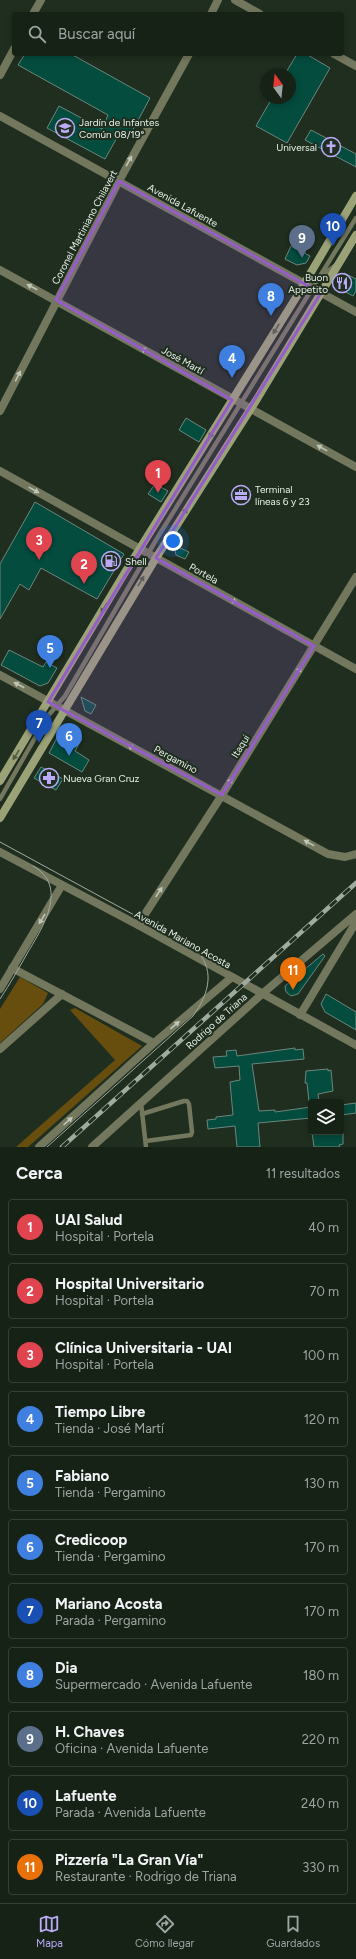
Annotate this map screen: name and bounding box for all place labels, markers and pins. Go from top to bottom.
place label: Jardín de Infantes Común 08/19° [79,116,159,141]
school or university icon: Jardín de Infantes Común 08/19° [54,117,76,139]
church icon: Universal [320,136,342,158]
place label: Universal [276,141,317,154]
pin: 10 [320,213,346,246]
pin: 9 [289,225,315,258]
place label: Buon Appetito [288,271,328,296]
restaurant icon: Buon Appetito [331,272,353,294]
pin: 8 [258,283,284,316]
pin: 4 [219,345,245,378]
pin: 1 [145,460,171,493]
place label: Terminal líneas 6 y 23 [255,483,310,508]
office icon: Terminal líneas 6 y 23 [230,484,252,506]
pin: 3 [26,527,52,560]
fuel station icon: Shell [100,550,122,572]
pin: 2 [71,551,97,584]
place label: Shell [125,555,147,568]
pin: 5 [37,635,63,668]
pin: 7 [26,710,52,743]
pin: 6 [56,723,82,756]
pharmacy icon: Nueva Gran Cruz [38,767,60,789]
place label: Nueva Gran Cruz [63,772,140,785]
pin: 11 [280,957,306,990]

